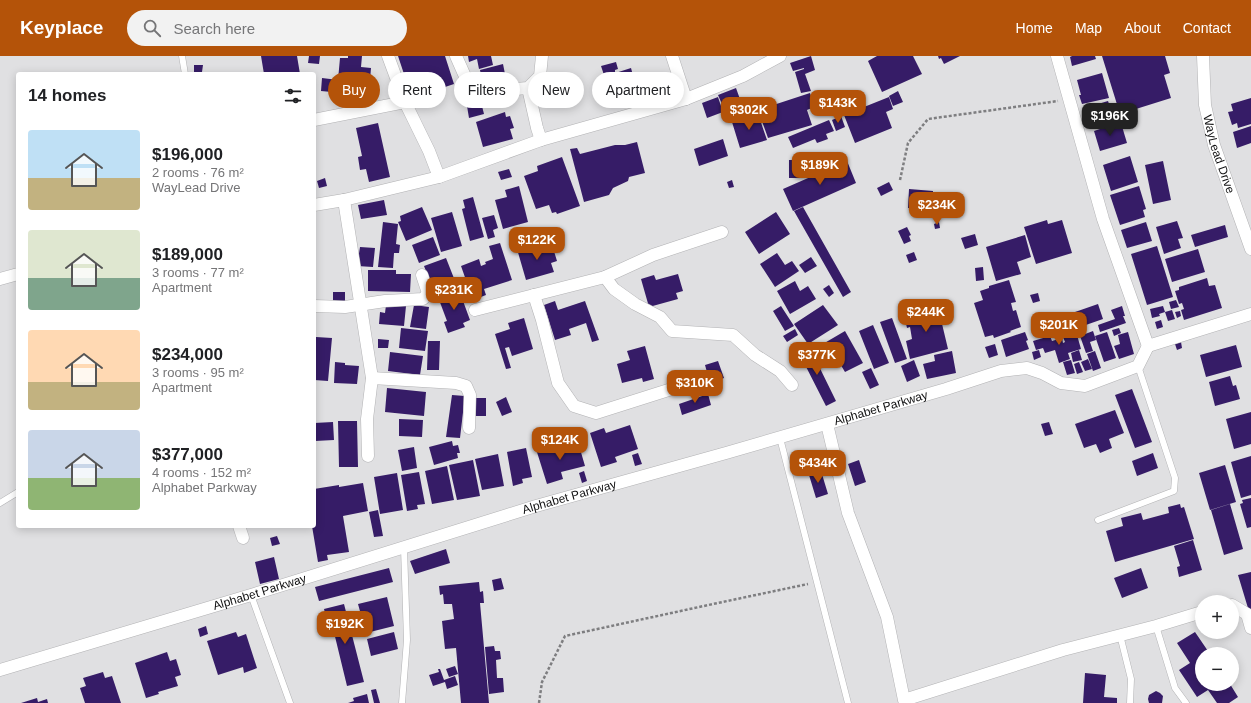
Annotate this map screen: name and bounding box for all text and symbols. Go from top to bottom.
search box [127,10,407,46]
text: Keyplace [20,17,103,38]
icon: search [141,17,163,39]
text: Search here [173,20,255,37]
text: Home [1016,20,1053,36]
text: Map [1075,20,1102,36]
text: About [1124,20,1161,36]
text: Contact [1183,20,1231,36]
chip: Buy [328,72,380,108]
chip: Rent [388,72,446,108]
chip: Filters [454,72,520,108]
chip: New [528,72,584,108]
chip: Apartment [592,72,684,108]
icon: filters [282,85,304,107]
text: 14 homes [28,86,106,105]
pin: $143K [810,90,866,124]
text: $143K [819,95,857,110]
pin: $302K [721,97,777,131]
text: $302K [730,102,768,117]
pin: $196K [1082,103,1138,137]
text: $196K [1091,108,1129,123]
street label: WayLead Drive [1200,113,1238,196]
text: $196,000 [152,145,223,164]
icon: home [60,146,108,194]
pin: $189K [792,152,848,186]
text: $189K [801,157,839,172]
text: 2 rooms · 76 m² [152,165,244,180]
text: WayLead Drive [152,180,240,195]
pin: $234K [909,192,965,226]
text: $234K [918,197,956,212]
pin: $122K [509,227,565,261]
text: $122K [518,232,556,247]
text: $189,000 [152,245,223,264]
icon: home [60,246,108,294]
text: 3 rooms · 77 m² [152,265,244,280]
pin: $231K [426,277,482,311]
text: Apartment [152,280,212,295]
text: $231K [435,282,473,297]
pin: $244K [898,299,954,333]
text: $244K [907,304,945,319]
pin: $201K [1031,312,1087,346]
text: $201K [1040,317,1078,332]
pin: $377K [789,342,845,376]
text: $234,000 [152,345,223,364]
icon: home [60,346,108,394]
text: $377K [798,347,836,362]
text: 3 rooms · 95 m² [152,365,244,380]
pin: $310K [667,370,723,404]
text: $310K [676,375,714,390]
text: Apartment [152,380,212,395]
street label: Alphabet Parkway [832,388,929,428]
pin: $124K [532,427,588,461]
text: $124K [541,432,579,447]
text: $377,000 [152,445,223,464]
icon: home [60,446,108,494]
pin: $434K [790,450,846,484]
text: $434K [799,455,837,470]
text: 4 rooms · 152 m² [152,465,251,480]
street label: Alphabet Parkway [521,477,618,517]
text: Alphabet Parkway [152,480,257,495]
street label: Alphabet Parkway [211,571,308,613]
map controls [1195,595,1239,691]
button: + [1195,595,1239,639]
pin: $192K [317,611,373,645]
text: $192K [326,616,364,631]
button: − [1195,647,1239,691]

